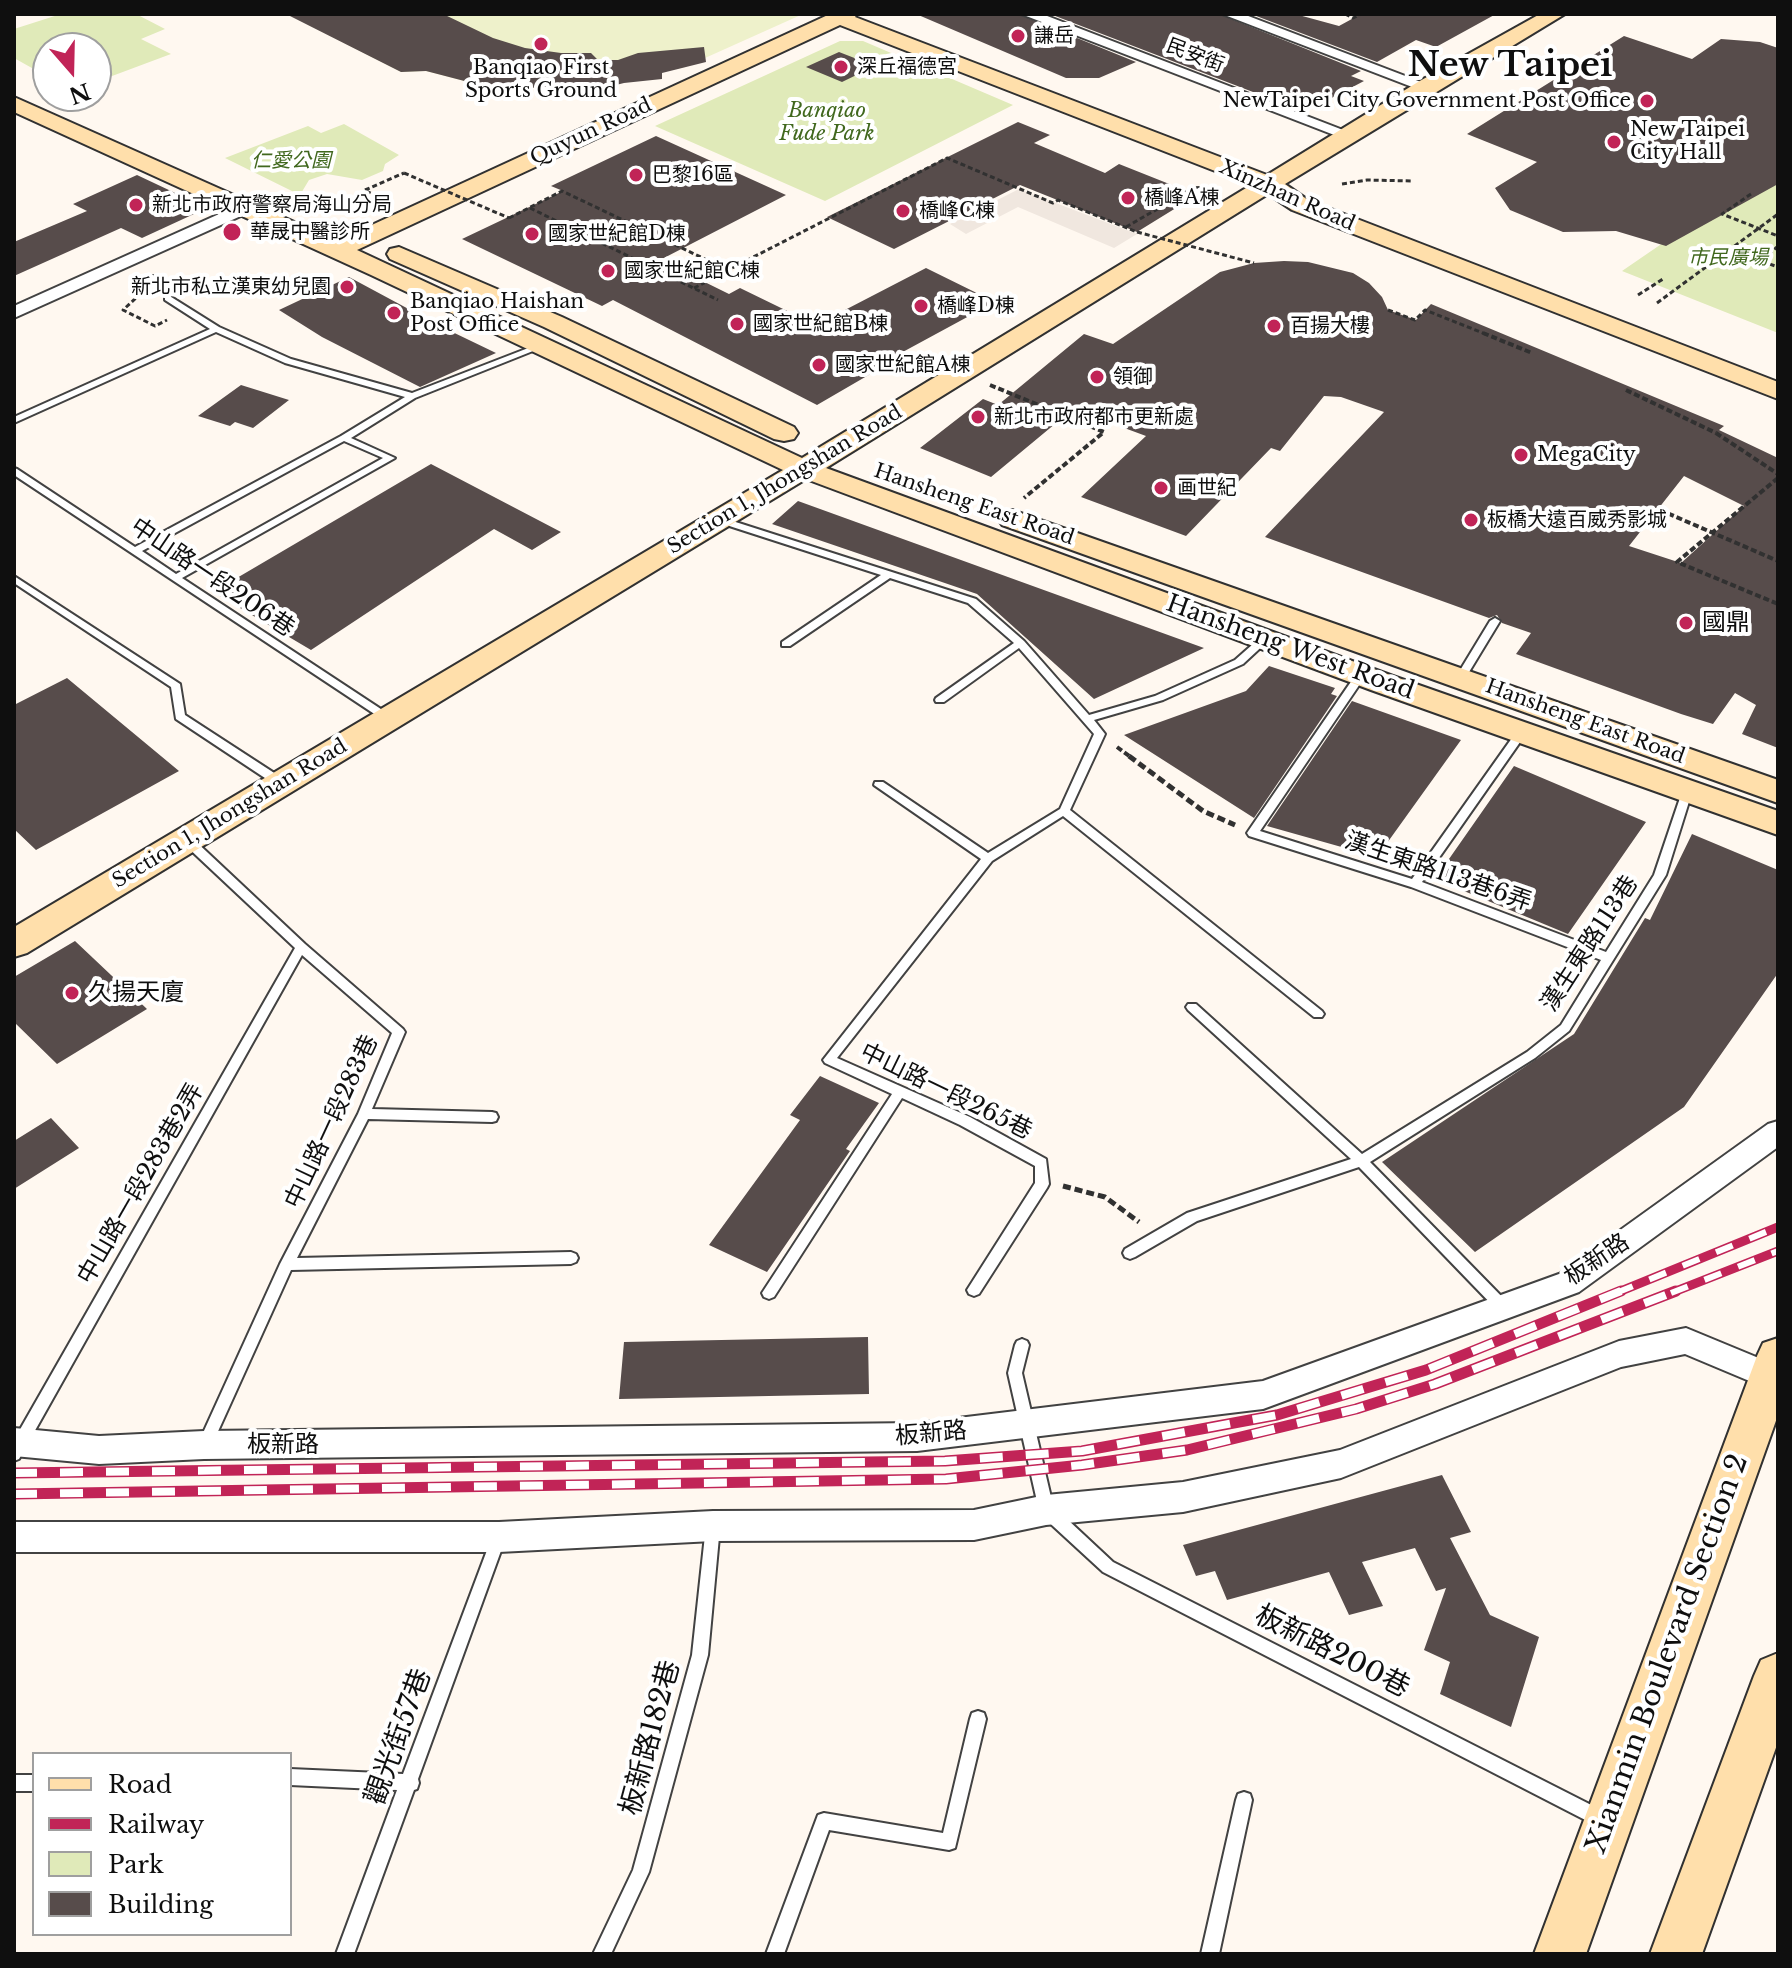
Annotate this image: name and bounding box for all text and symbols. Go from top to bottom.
place label: 謙岳 [1034,24,1074,48]
marker: 謙岳 [1009,27,1027,45]
north arrow [32,32,112,112]
street label: 民安街 [1163,34,1227,78]
marker: Banqiao First Sports Ground [532,35,550,53]
district label: New Taipei [1408,46,1612,86]
place label: 深丘福德宮 [857,55,957,79]
place label: Banqiao First Sports Ground [465,56,617,103]
marker: 深丘福德宮 [832,58,850,76]
text: N [65,77,94,109]
place label: NewTaipei City Government Post Office [1223,89,1631,113]
marker: NewTaipei City Government Post Office [1638,92,1656,110]
street label: Quyun Road [526,93,656,171]
park label: Banqiao Fude Park [779,99,875,146]
place label: New Taipei City Hall [1630,118,1745,165]
marker: New Taipei City Hall [1605,133,1623,151]
park label: 仁愛公園 [251,149,331,173]
street label: Xinzhan Road [1216,155,1358,237]
place label: 巴黎16區 [652,163,734,187]
marker: 巴黎16區 [627,166,645,184]
place label: 橋峰A棟 [1144,186,1219,210]
marker: 橋峰A棟 [1119,189,1137,207]
place label: 新北市政府警察局海山分局 [152,193,392,217]
marker: 新北市政府警察局海山分局 [127,196,145,214]
place label: 橋峰C棟 [919,199,995,223]
marker: 橋峰C棟 [894,202,912,220]
place label: 華晟中醫診所 [250,220,370,244]
marker: 華晟中醫診所 [221,221,243,243]
place label: 國家世紀館D棟 [548,222,686,246]
marker: 國家世紀館D棟 [523,225,541,243]
park label: 市民廣場 [1688,246,1768,270]
place label: 國家世紀館C棟 [624,259,760,283]
marker: 國家世紀館C棟 [599,262,617,280]
place label: 新北市私立漢東幼兒園 [131,275,331,299]
marker: 新北市私立漢東幼兒園 [338,278,356,296]
place label: Banqiao Haishan Post Office [410,290,584,337]
place label: 橋峰D棟 [937,294,1015,318]
marker: 橋峰D棟 [912,297,930,315]
marker: Banqiao Haishan Post Office [385,304,403,322]
place label: 國家世紀館B棟 [753,312,888,336]
place label: 百揚大樓 [1290,314,1370,338]
marker: 國家世紀館B棟 [728,315,746,333]
marker: 百揚大樓 [1265,317,1283,335]
place label: 國家世紀館A棟 [835,353,970,377]
marker: 國家世紀館A棟 [810,356,828,374]
place label: 領御 [1113,365,1153,389]
marker: 領御 [1088,368,1106,386]
street label: Section 1, Jhongshan Road [663,400,907,560]
place label: 新北市政府都市更新處 [994,405,1194,429]
marker: 新北市政府都市更新處 [969,408,987,426]
place label: MegaCity [1537,443,1636,467]
marker: MegaCity [1512,446,1530,464]
street label: Hansheng East Road [871,459,1077,551]
place label: 画世紀 [1177,476,1237,500]
marker: 画世紀 [1152,479,1170,497]
place label: 板橋大遠百威秀影城 [1487,508,1667,532]
marker: 板橋大遠百威秀影城 [1462,511,1480,529]
street label: 中山路一段206巷 [125,513,299,643]
street label: Hansheng West Road [1162,590,1418,706]
place label: 國鼎 [1702,609,1750,637]
marker: 國鼎 [1677,614,1695,632]
street label: Hansheng East Road [1482,675,1688,769]
street label: Section 1, Jhongshan Road [108,734,352,894]
street label: 漢生東路113巷6弄 [1341,827,1535,917]
street label: 漢生東路113巷 [1535,871,1645,1017]
place label: 久揚天廈 [88,979,184,1007]
marker: 久揚天廈 [63,984,81,1002]
street label: 中山路一段283巷 [279,1031,385,1213]
street label: 中山路一段265巷 [855,1038,1037,1146]
street label: 中山路一段283巷2弄 [72,1079,210,1289]
street label: 板新路 [1559,1228,1635,1292]
street label: 板新路 [894,1417,968,1451]
street label: 板新路 [247,1431,319,1459]
street label: Xianmin Boulevard Section 2 [1580,1450,1756,1858]
street label: 板新路200巷 [1249,1599,1415,1705]
street label: 板新路182巷 [614,1657,688,1819]
street label: 觀光街57巷 [359,1665,439,1809]
legend [32,1752,292,1936]
text: Road [108,1770,172,1799]
text: Railway [108,1810,204,1839]
text: Park [108,1850,164,1879]
text: Building [108,1890,214,1919]

